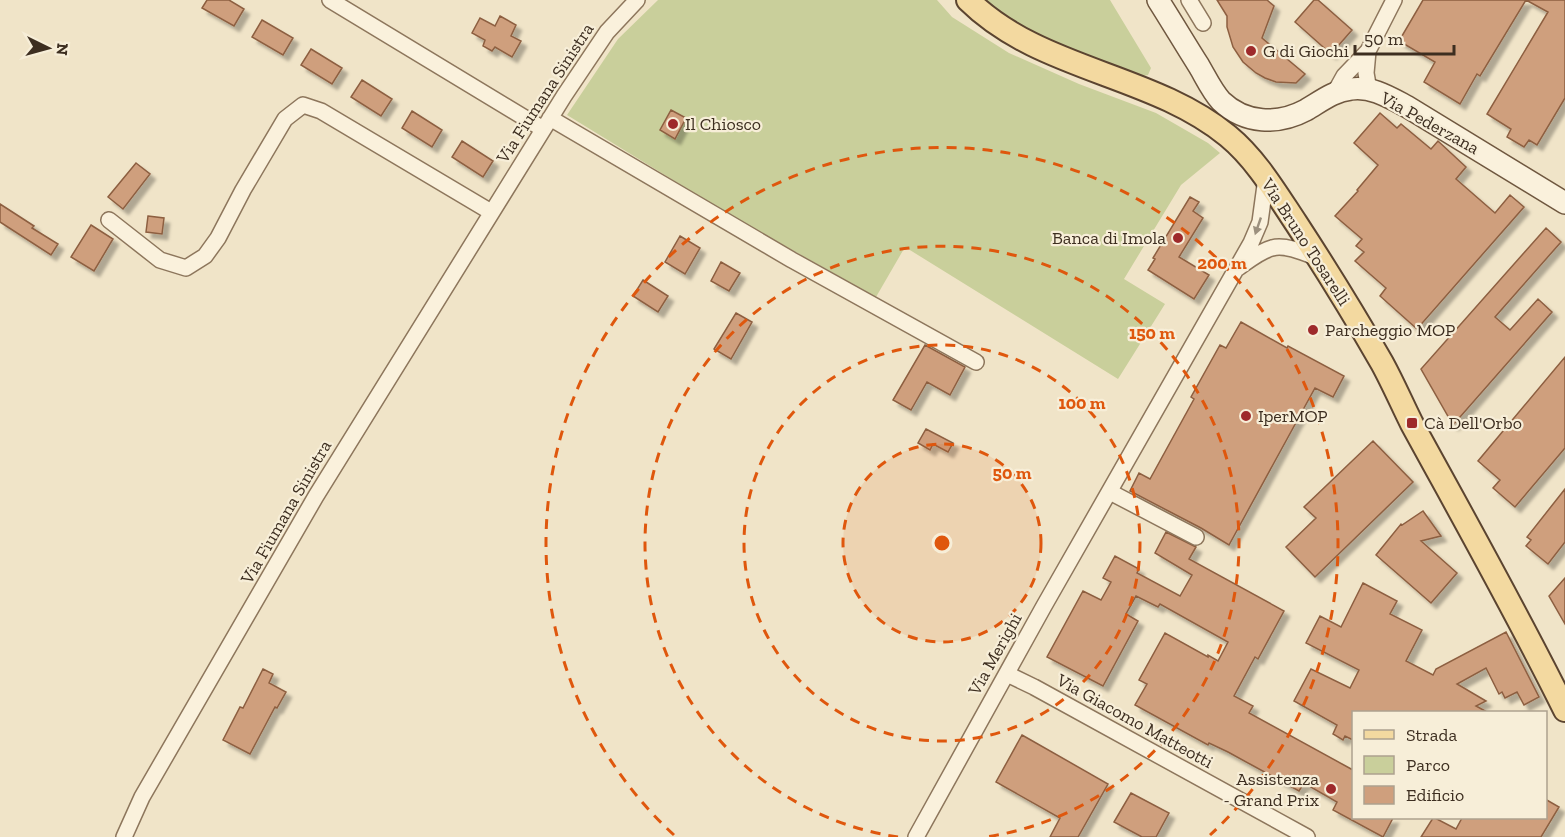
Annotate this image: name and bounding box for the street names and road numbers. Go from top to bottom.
street label: Via Fiumana Sinistra [491,19,599,168]
street label: Via Pederzana [1376,86,1483,159]
street label: Via Bruno Tosarelli [1256,173,1355,310]
street label: Via Fiumana Sinistra [235,436,336,589]
street label: Via Merighi [963,609,1027,700]
street label: Via Giacomo Matteotti [1052,668,1217,773]

